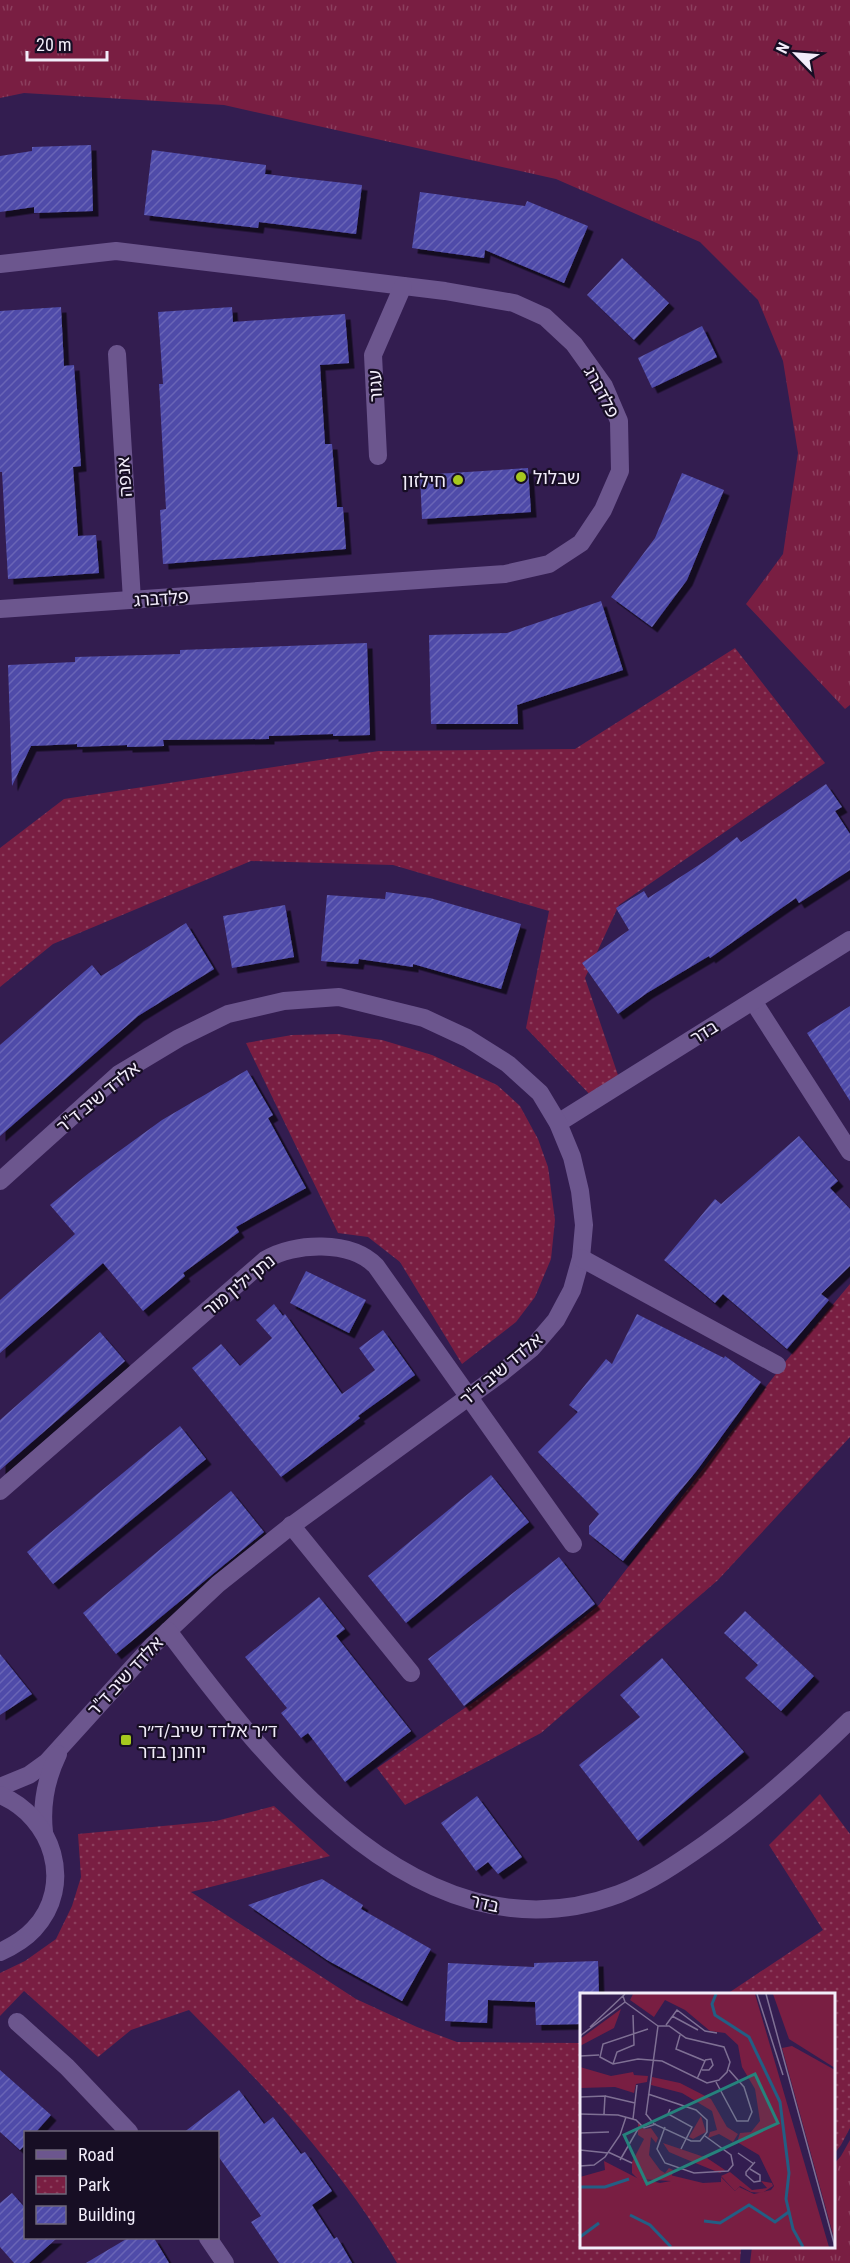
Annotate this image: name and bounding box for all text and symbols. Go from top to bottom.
scale bar [27,24,106,62]
north arrow [766,24,826,84]
text: 20 m [36,34,71,55]
text: N [772,39,794,56]
street label: פלדברג [580,363,624,421]
street label: עגור [364,369,386,403]
street label: אנפה [112,456,136,498]
place label: שבלול [533,467,580,488]
place label: חילזון [402,470,446,491]
marker: שבלול [514,470,528,484]
marker: חילזון [451,473,465,487]
street label: פלדברג [133,586,189,610]
street label: בדר [686,1016,722,1048]
street label: אלדד שיב ד"ר [52,1057,144,1137]
street label: נתן ילין מור [199,1250,279,1320]
street label: אלדד שיב ד"ר [456,1329,546,1409]
street label: אלדד שיב ד"ר [83,1632,167,1720]
place label: ד״ר אלדד שייב/ד״ר יוחנן בדר [138,1720,278,1762]
marker: ד״ר אלדד שייב/ד״ר יוחנן בדר [119,1733,133,1747]
street label: בדר [469,1890,501,1916]
inset map [580,1993,835,2248]
legend [24,2131,219,2239]
text: Road [78,2144,114,2165]
text: Park [78,2174,110,2195]
text: Building [78,2204,135,2225]

